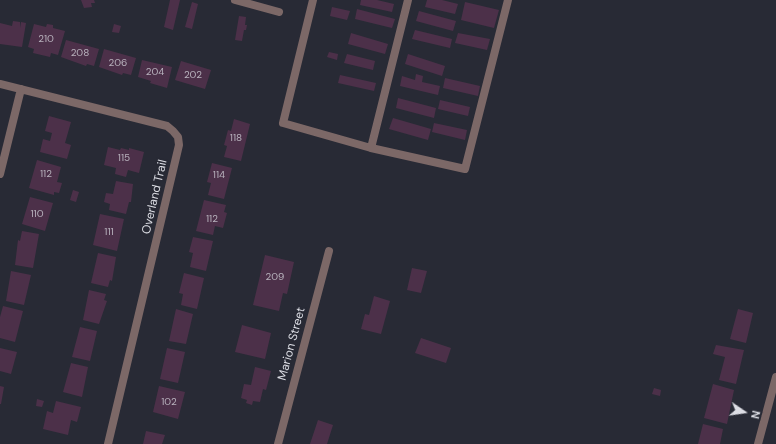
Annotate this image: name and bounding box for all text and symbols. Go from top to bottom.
house number: 210 [38,33,54,45]
house number: 208 [71,47,89,59]
house number: 206 [109,57,127,69]
house number: 204 [146,66,164,78]
house number: 202 [184,69,202,81]
house number: 118 [230,132,242,144]
house number: 115 [118,152,130,164]
street label: Overland Trail [139,158,171,236]
house number: 112 [40,168,52,180]
house number: 114 [213,169,225,181]
house number: 110 [30,208,44,220]
house number: 112 [206,213,218,225]
house number: 111 [104,226,114,238]
house number: 209 [266,271,284,283]
street label: Marion Street [275,306,309,382]
north arrow [724,392,764,432]
house number: 102 [161,396,177,408]
text: N [748,409,763,420]

